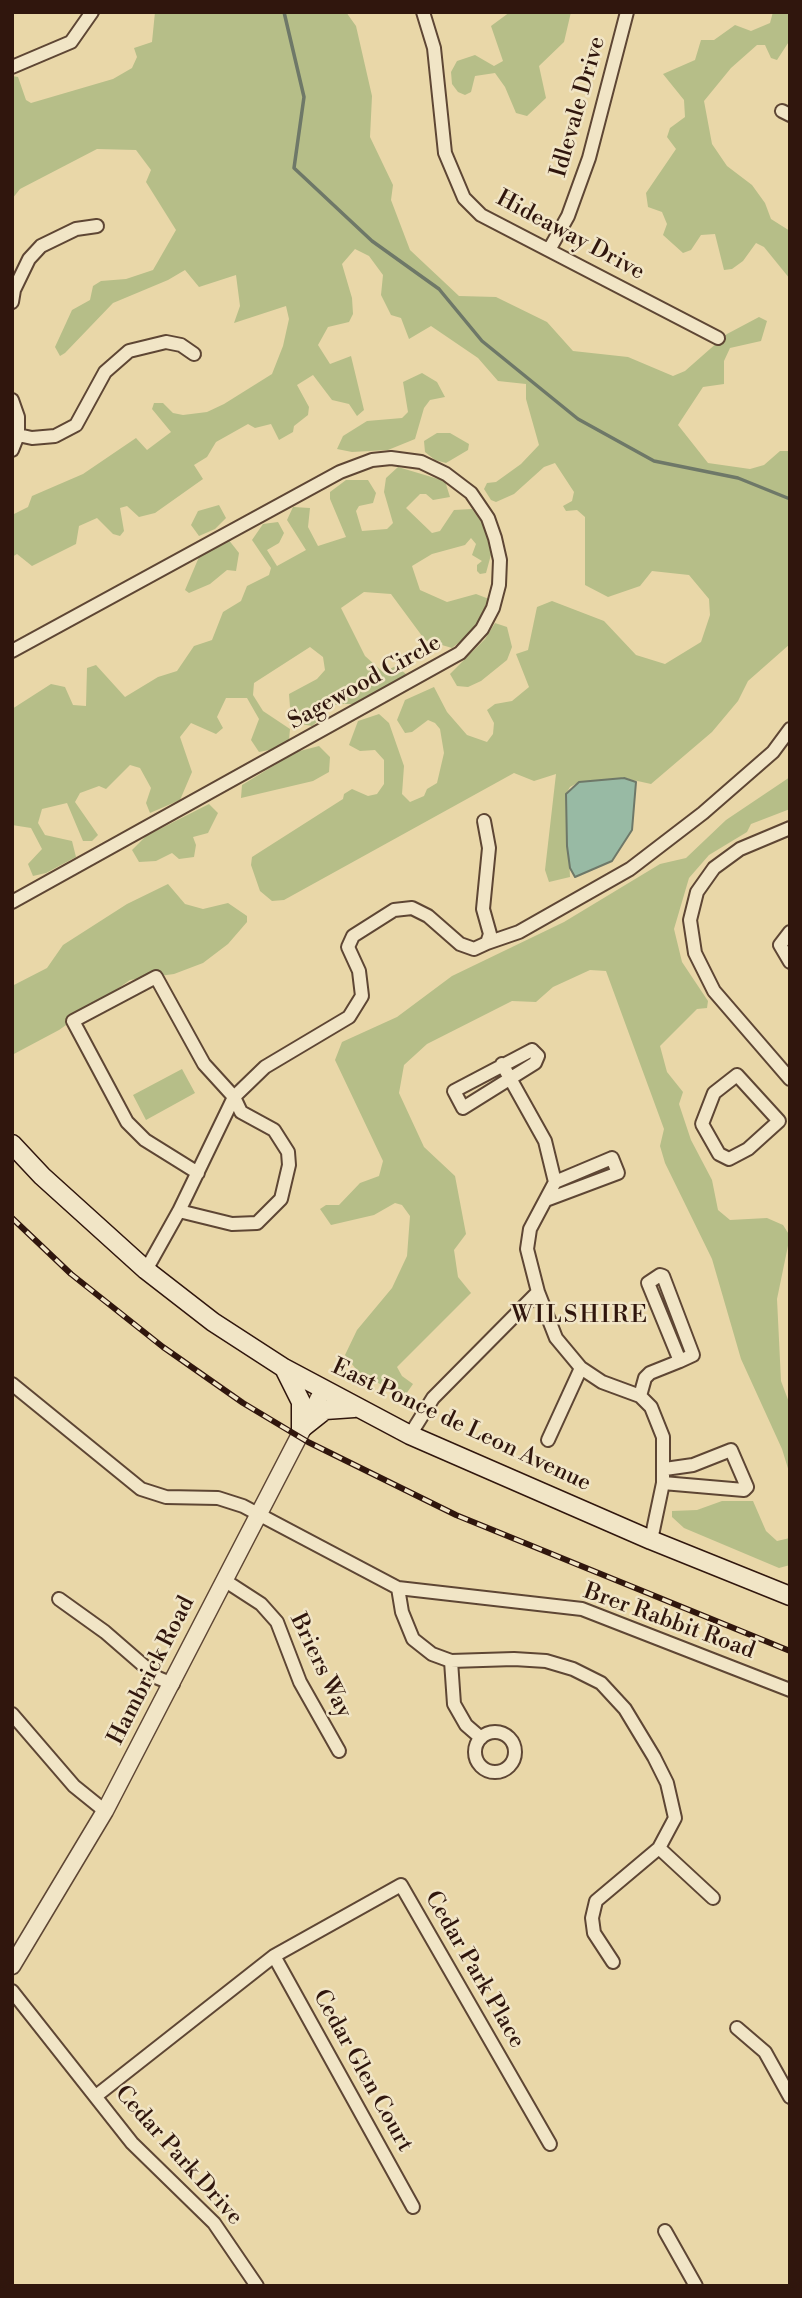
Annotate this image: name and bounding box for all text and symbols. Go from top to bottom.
street label: Idlevale Drive [546,34,612,180]
street label: Hideaway Drive [491,185,649,287]
street label: Sagewood Circle [284,630,446,736]
district label: WILSHIRE [512,1302,648,1330]
street label: East Ponce de Leon Avenue [327,1354,595,1498]
street label: Brer Rabbit Road [580,1578,758,1666]
street label: Hambrick Road [103,1592,201,1750]
street label: Briers Way [283,1609,357,1723]
street label: Cedar Park Place [418,1887,530,2053]
street label: Cedar Glen Court [306,1985,418,2157]
street label: Cedar Park Drive [108,2081,248,2231]

